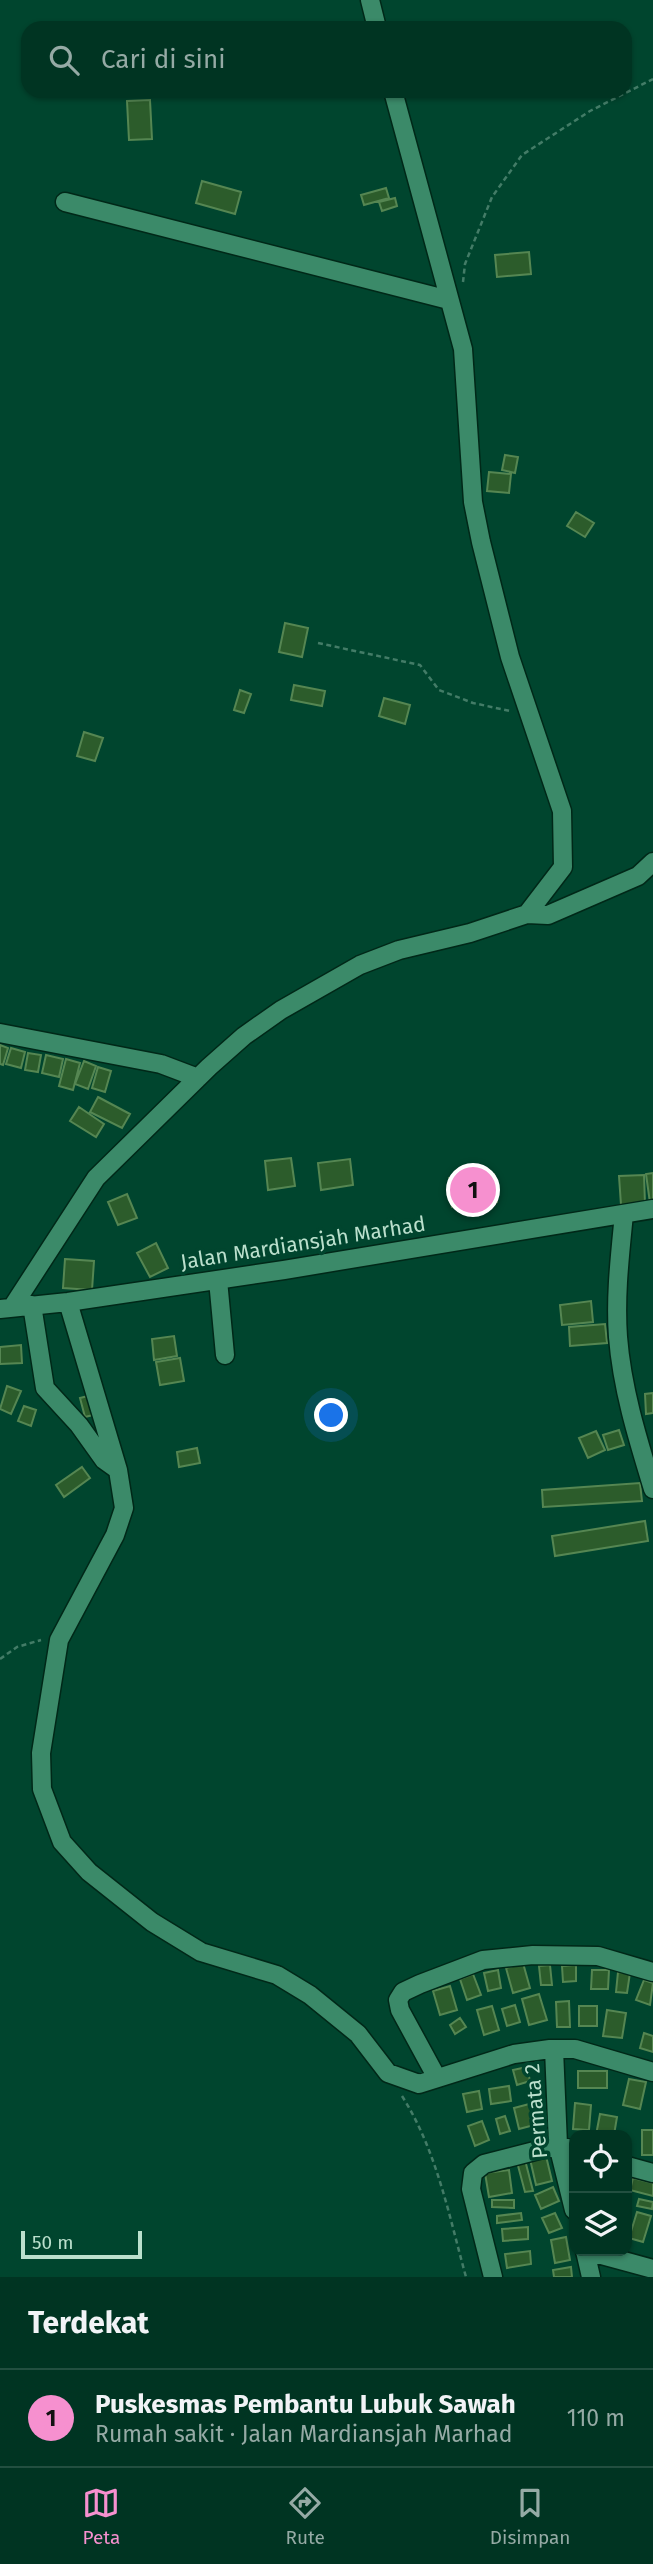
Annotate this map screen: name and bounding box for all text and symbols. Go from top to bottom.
search box [21,21,632,98]
icon: search [45,41,83,79]
text: Cari di sini [101,44,226,75]
pin: 1 [450,1164,496,1216]
street label: Jalan Mardiansjah Marhad [179,1211,427,1275]
your location [314,1398,348,1432]
street label: Permata 2 [519,2062,553,2160]
map controls [569,2130,632,2256]
button: locate [569,2130,632,2193]
button: layers [569,2193,632,2256]
scale bar [21,2228,142,2260]
text: 50 m [32,2231,73,2254]
text: Terdekat [28,2305,149,2341]
text: Puskesmas Pembantu Lubuk Sawah [95,2389,516,2420]
text: 1 [46,2404,56,2432]
text: 110 m [567,2404,625,2432]
text: Rumah sakit · Jalan Mardiansjah Marhad [95,2420,513,2448]
tab: Peta [82,2484,120,2549]
tab: Rute [285,2484,325,2549]
tab: Disimpan [490,2484,571,2549]

